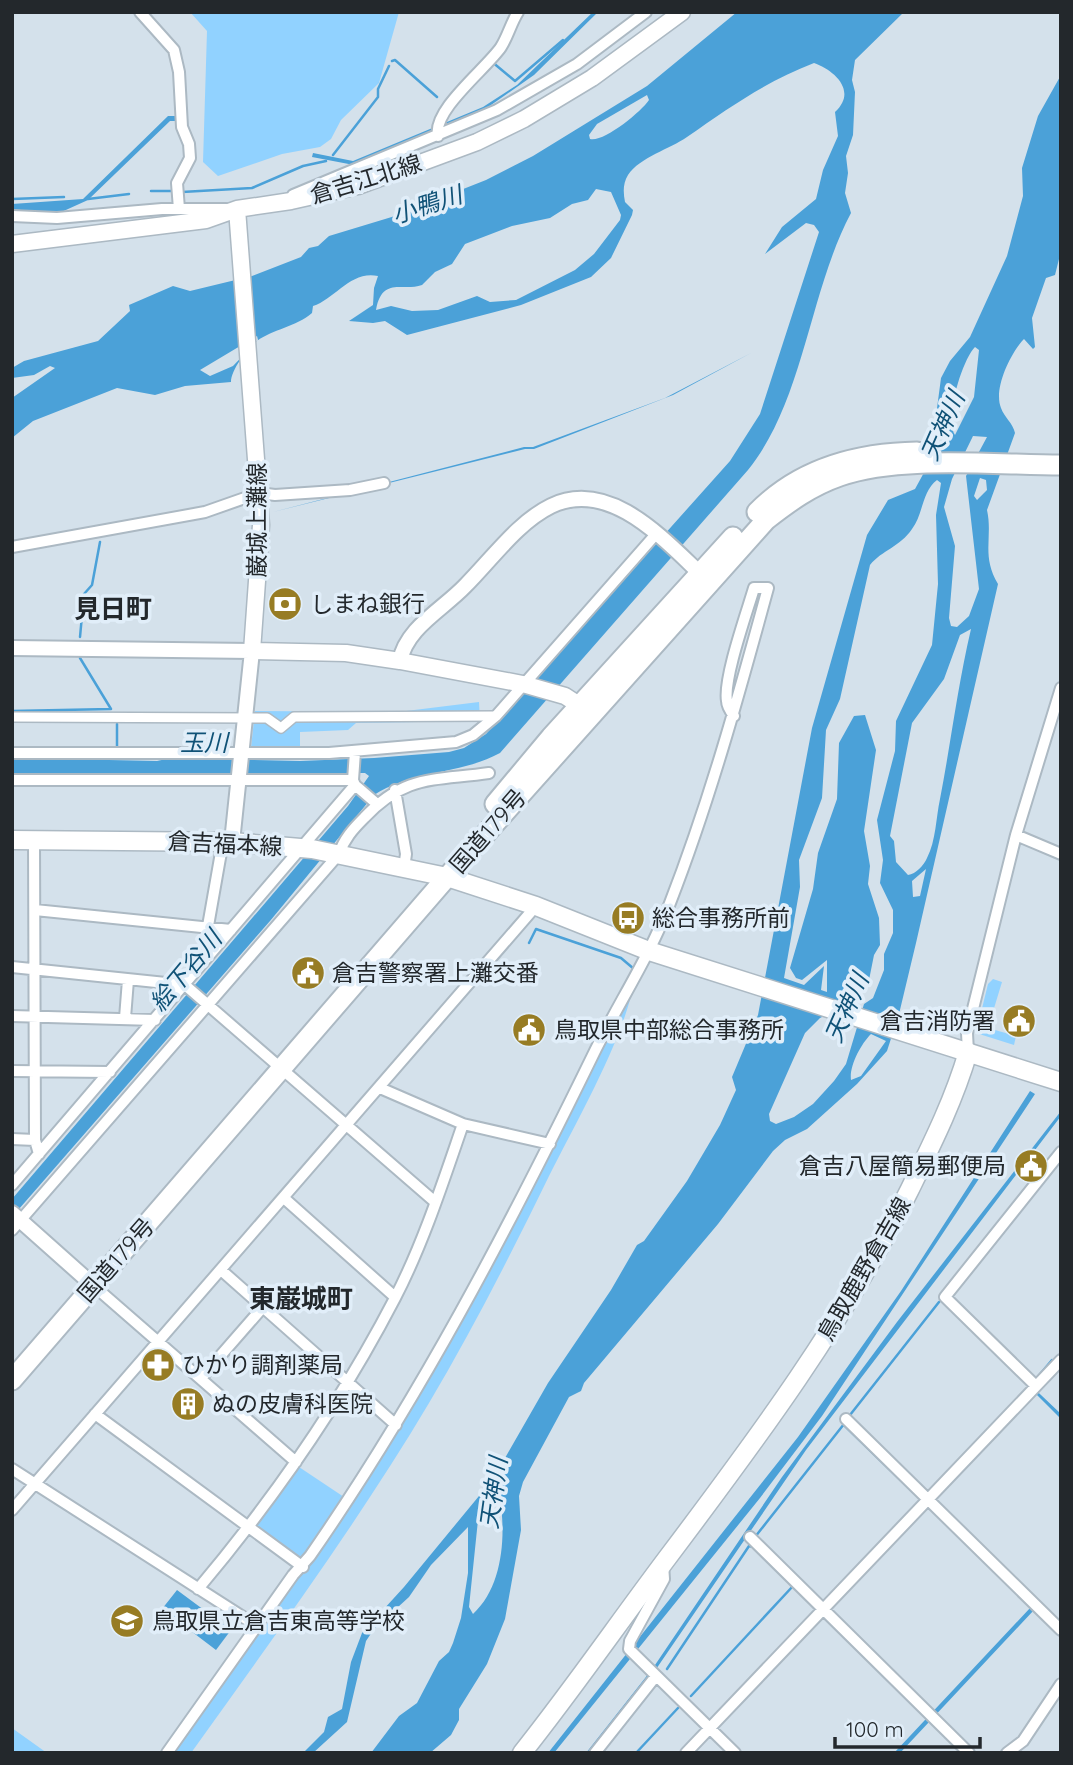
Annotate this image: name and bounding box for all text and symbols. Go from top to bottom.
street label: 倉吉江北線 [307,148,425,209]
water label: 小鴨川 [388,178,468,229]
water label: 天神川 [914,384,972,465]
street label: 巌城上灘線 [242,463,271,578]
bank icon: しまね銀行 [266,585,304,623]
place label: しまね銀行 [310,589,425,618]
district label: 見日町 [74,592,152,625]
water label: 玉川 [180,727,231,757]
street label: 国道179号 [443,783,532,879]
street label: 倉吉福本線 [167,826,283,861]
bus stop icon: 総合事務所前 [609,899,647,937]
place label: 総合事務所前 [652,903,790,932]
water label: 絵下谷川 [143,922,230,1017]
public building icon: 倉吉警察署上灘交番 [289,954,327,992]
place label: 倉吉警察署上灘交番 [332,958,539,987]
water label: 天神川 [818,966,876,1047]
public building icon: 倉吉消防署 [1000,1002,1038,1040]
place label: 倉吉消防署 [880,1006,995,1035]
public building icon: 鳥取県中部総合事務所 [510,1011,548,1049]
place label: 鳥取県中部総合事務所 [554,1015,784,1044]
public building icon: 倉吉八屋簡易郵便局 [1012,1147,1050,1185]
place label: 倉吉八屋簡易郵便局 [799,1151,1006,1180]
street label: 鳥取鹿野倉吉線 [811,1192,916,1346]
street label: 国道179号 [71,1212,160,1308]
district label: 東巌城町 [249,1282,353,1315]
pharmacy icon: ひかり調剤薬局 [139,1346,177,1384]
place label: ひかり調剤薬局 [182,1350,343,1379]
building icon: ぬの皮膚科医院 [169,1385,207,1423]
place label: ぬの皮膚科医院 [212,1389,373,1418]
water label: 天神川 [473,1452,513,1531]
school or university icon: 鳥取県立倉吉東高等学校 [108,1602,146,1640]
place label: 鳥取県立倉吉東高等学校 [152,1606,405,1635]
scale bar [835,1706,980,1750]
text: 100 m [846,1716,904,1742]

